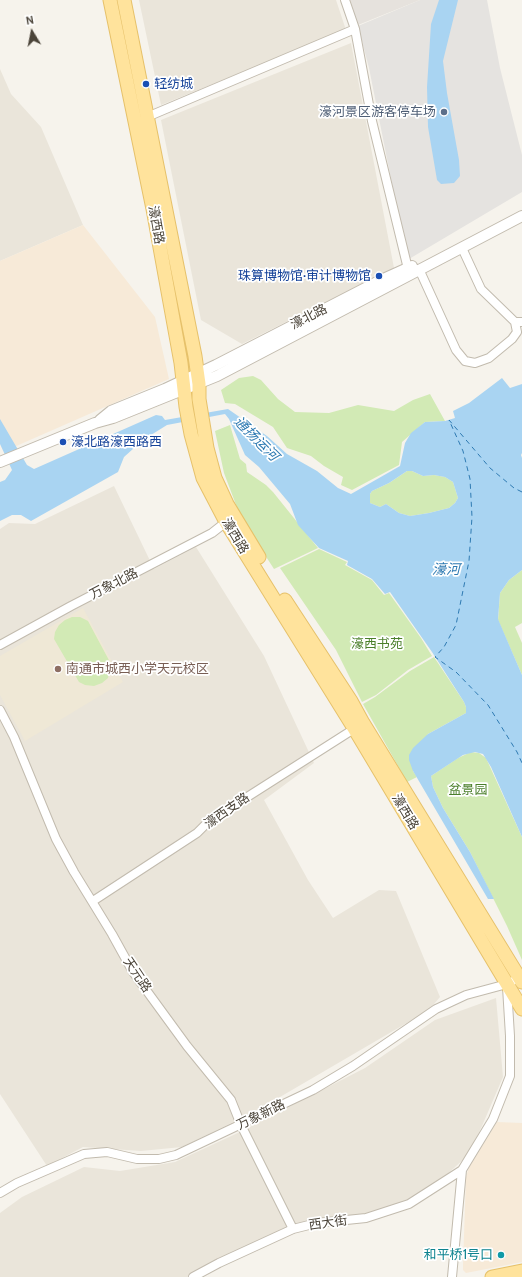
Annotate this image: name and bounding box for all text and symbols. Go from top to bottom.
north arrow [12,12,52,52]
text: N [25,13,35,28]
place label: 轻纺城 [154,76,193,92]
marker: 轻纺城 [141,79,151,89]
place label: 濠河景区游客停车场 [319,104,436,120]
marker: 濠河景区游客停车场 [439,107,449,117]
street label: 濠西路 [145,204,167,246]
place label: 珠算博物馆·审计博物馆 [238,268,371,284]
marker: 珠算博物馆·审计博物馆 [374,271,384,281]
street label: 濠北路 [288,301,330,333]
water label: 通扬运河 [230,413,282,465]
place label: 濠北路濠西路西 [71,434,162,450]
marker: 濠北路濠西路西 [58,437,68,447]
street label: 濠西路 [218,515,252,557]
water label: 濠河 [432,562,460,578]
street label: 万象北路 [87,565,141,603]
park label: 濠西书苑 [351,636,403,652]
place label: 南通市城西小学天元校区 [66,661,209,677]
marker: 南通市城西小学天元校区 [53,664,63,674]
park label: 盆景园 [449,782,487,798]
street label: 濠西支路 [201,790,253,832]
street label: 濠西路 [388,791,422,833]
street label: 天元路 [120,954,154,996]
street label: 万象新路 [234,1097,288,1133]
street label: 西大街 [308,1213,348,1233]
place label: 和平桥1号口 [424,1247,493,1263]
marker: 和平桥1号口 [496,1250,506,1260]

